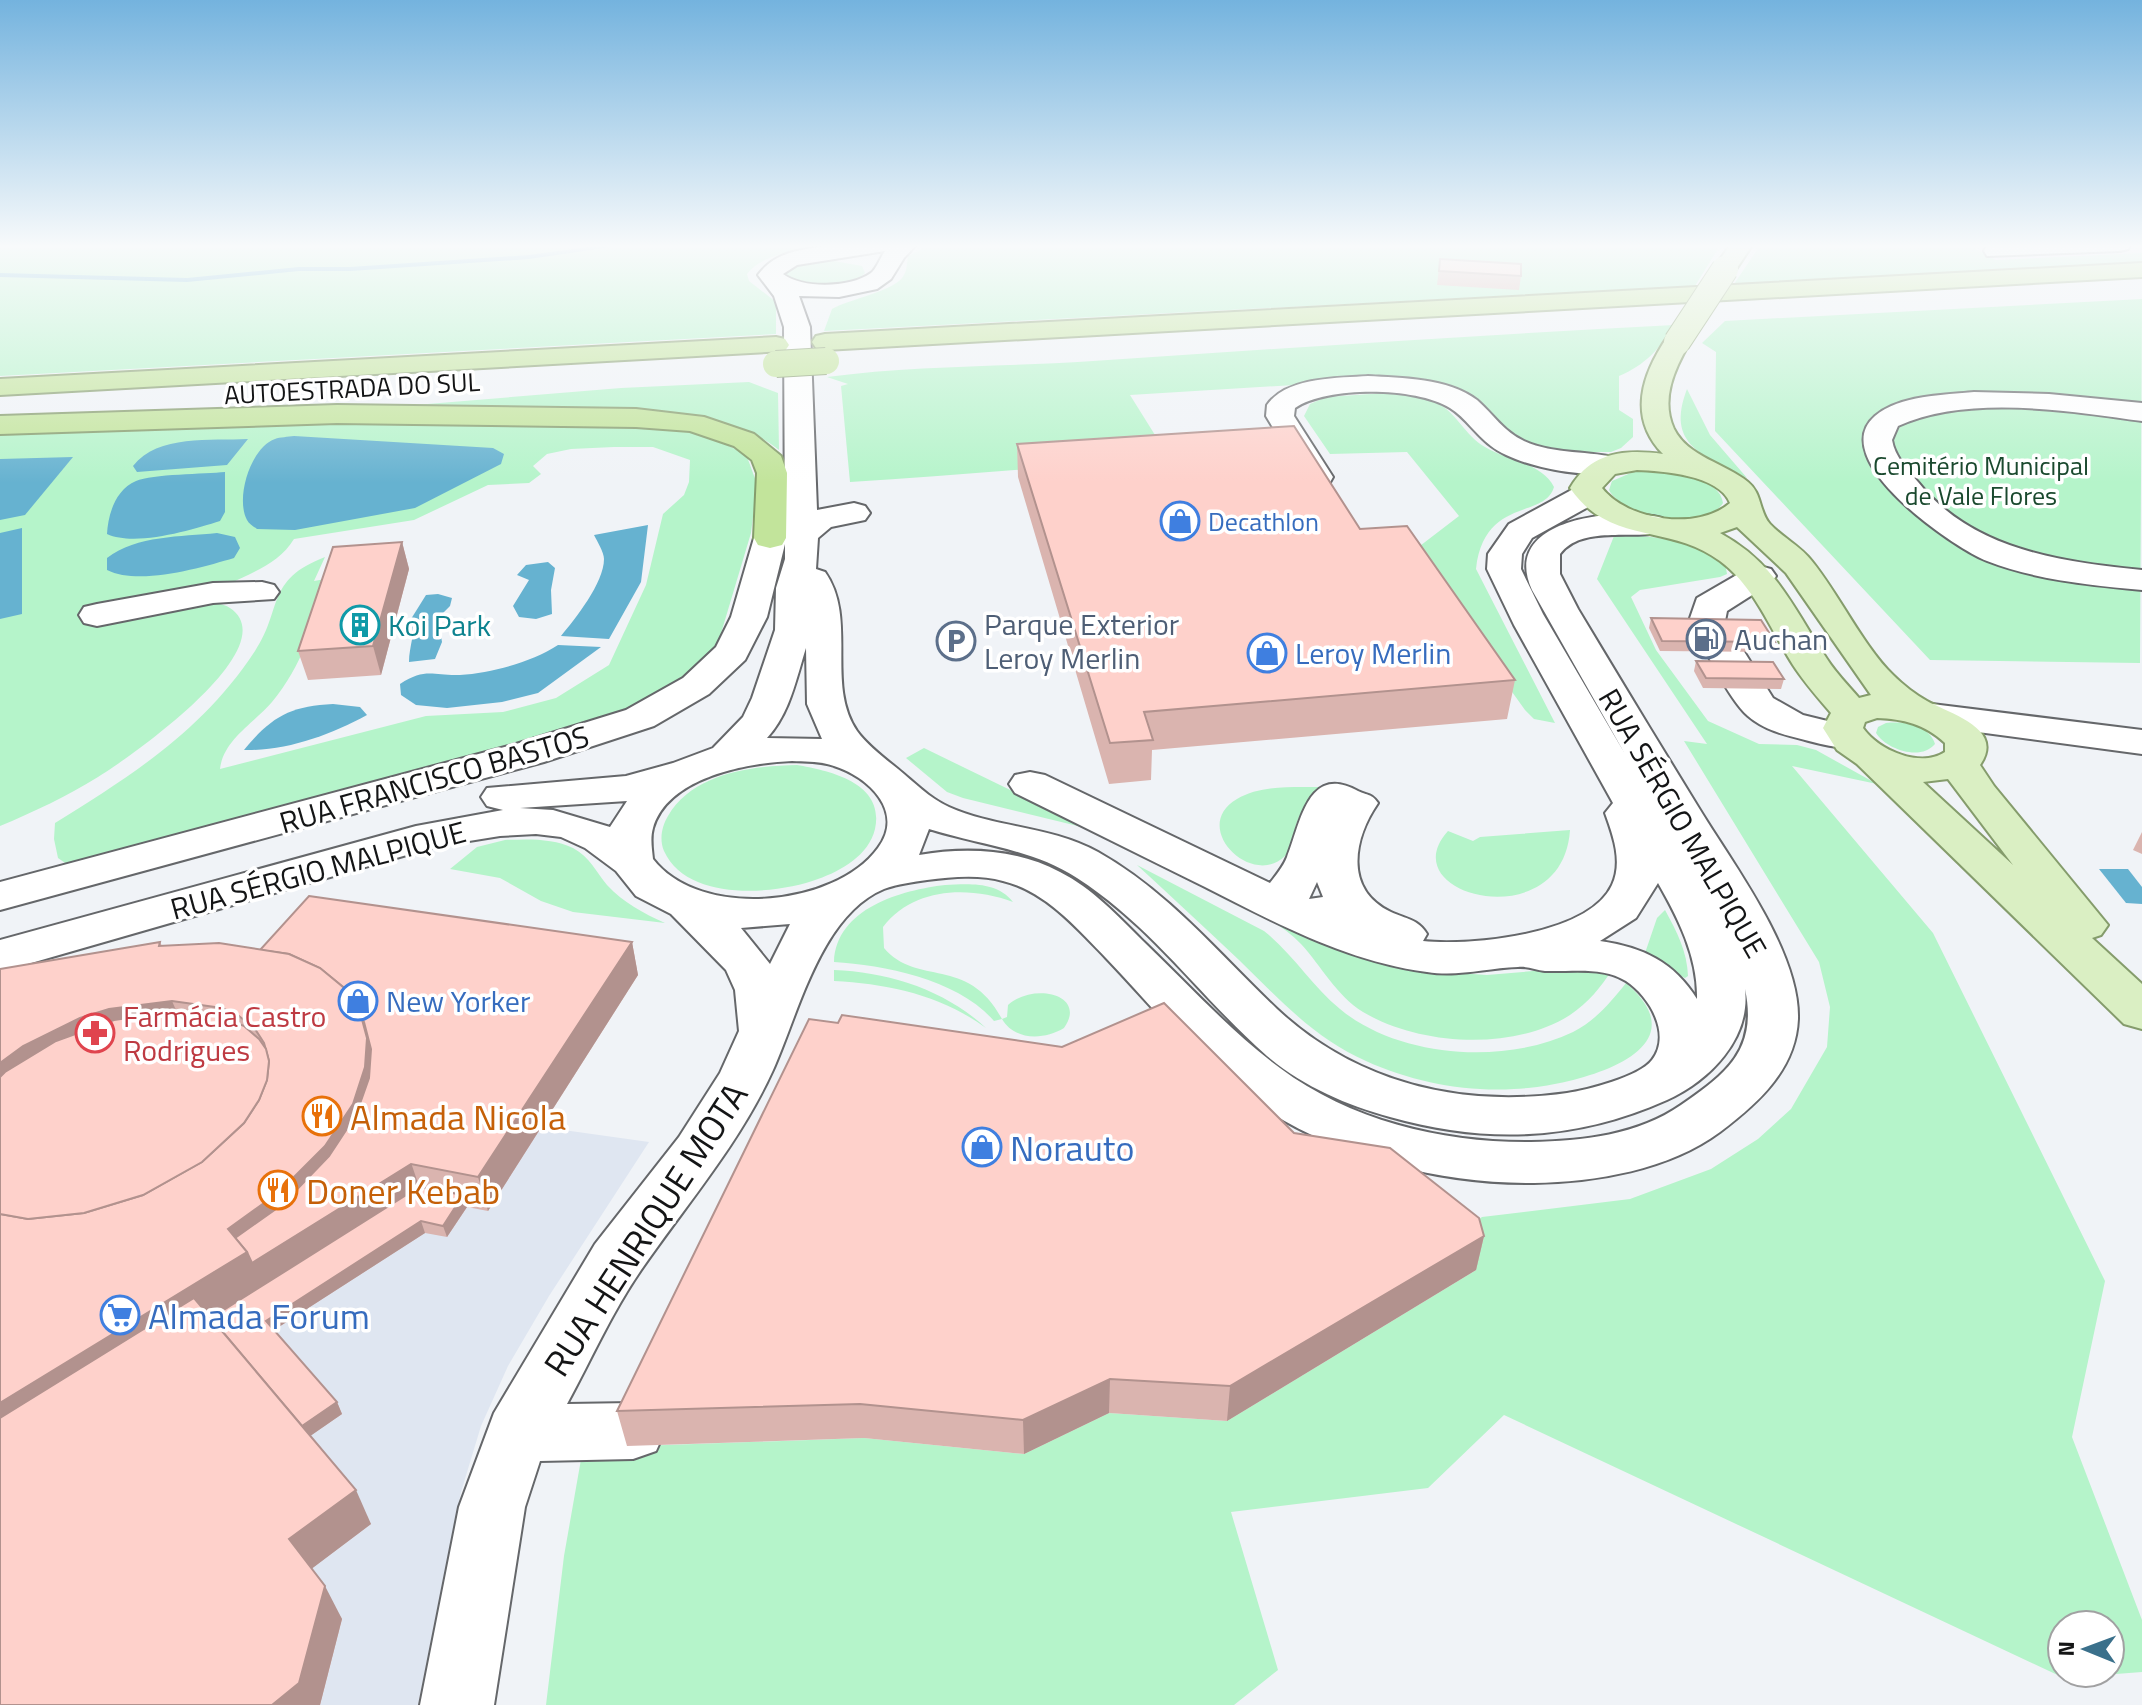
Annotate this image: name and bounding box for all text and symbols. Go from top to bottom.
street label: AUTOESTRADA DO SUL [223,362,482,414]
park label: Cemitério Municipal de Vale Flores [1873,446,2089,515]
shop icon: Decathlon [1159,500,1201,542]
place label: Decathlon [1208,502,1319,541]
place label: Parque Exterior Leroy Merlin [984,601,1179,681]
place label: Koi Park [388,602,491,648]
building icon: Koi Park [339,604,381,646]
place label: Auchan [1734,616,1828,662]
fuel station icon: Auchan [1685,618,1727,660]
parking icon: Parque Exterior Leroy Merlin [935,620,977,662]
place label: Leroy Merlin [1295,630,1451,676]
shop icon: Leroy Merlin [1246,632,1288,674]
street label: RUA SÉRGIO MALPIQUE [1587,680,1779,966]
street label: RUA FRANCISCO BASTOS [274,713,594,845]
street label: RUA SÉRGIO MALPIQUE [165,808,471,932]
place label: New Yorker [386,978,530,1024]
shop icon: New Yorker [337,980,379,1022]
place label: Farmácia Castro Rodrigues [123,993,326,1073]
pharmacy icon: Farmácia Castro Rodrigues [74,1012,116,1054]
street label: RUA HENRIQUE MOTA [529,1071,761,1387]
place label: Almada Nicola [350,1089,566,1144]
restaurant icon: Almada Nicola [301,1095,343,1137]
place label: Norauto [1010,1120,1134,1175]
shop icon: Norauto [961,1126,1003,1168]
place label: Doner Kebab [306,1163,500,1218]
restaurant icon: Doner Kebab [257,1169,299,1211]
place label: Almada Forum [148,1288,370,1343]
supermarket icon: Almada Forum [99,1294,141,1336]
north arrow [2046,1609,2126,1689]
text: N [2049,1641,2083,1657]

